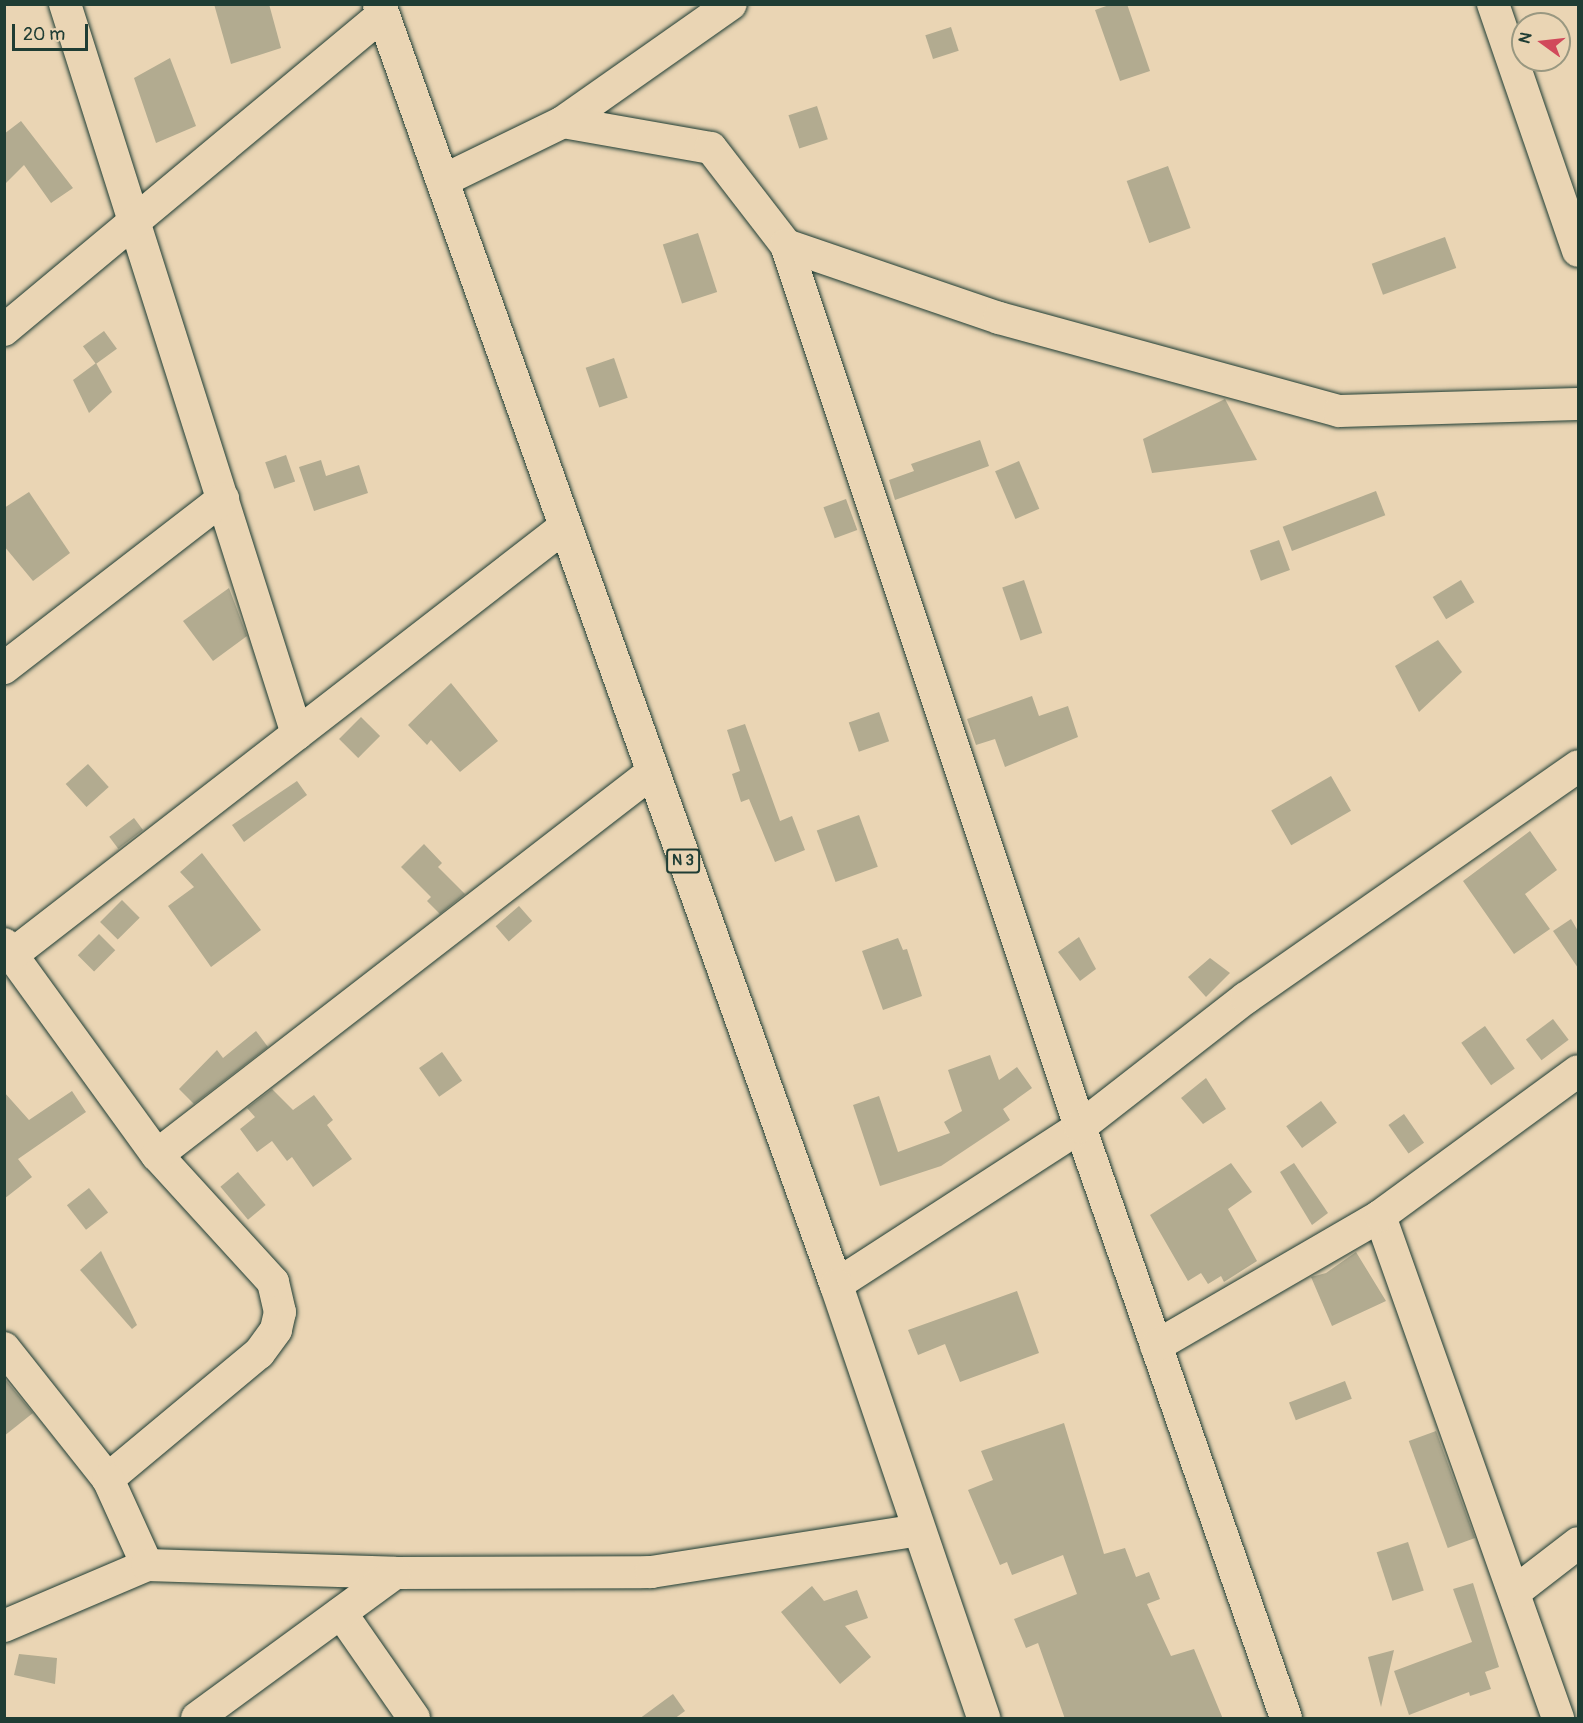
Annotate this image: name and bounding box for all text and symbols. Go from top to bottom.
scale bar [15,12,92,50]
north arrow [1511,12,1571,72]
text: 20 m [23,23,65,46]
text: N [1514,30,1537,46]
road number: N 3 [665,849,701,873]

